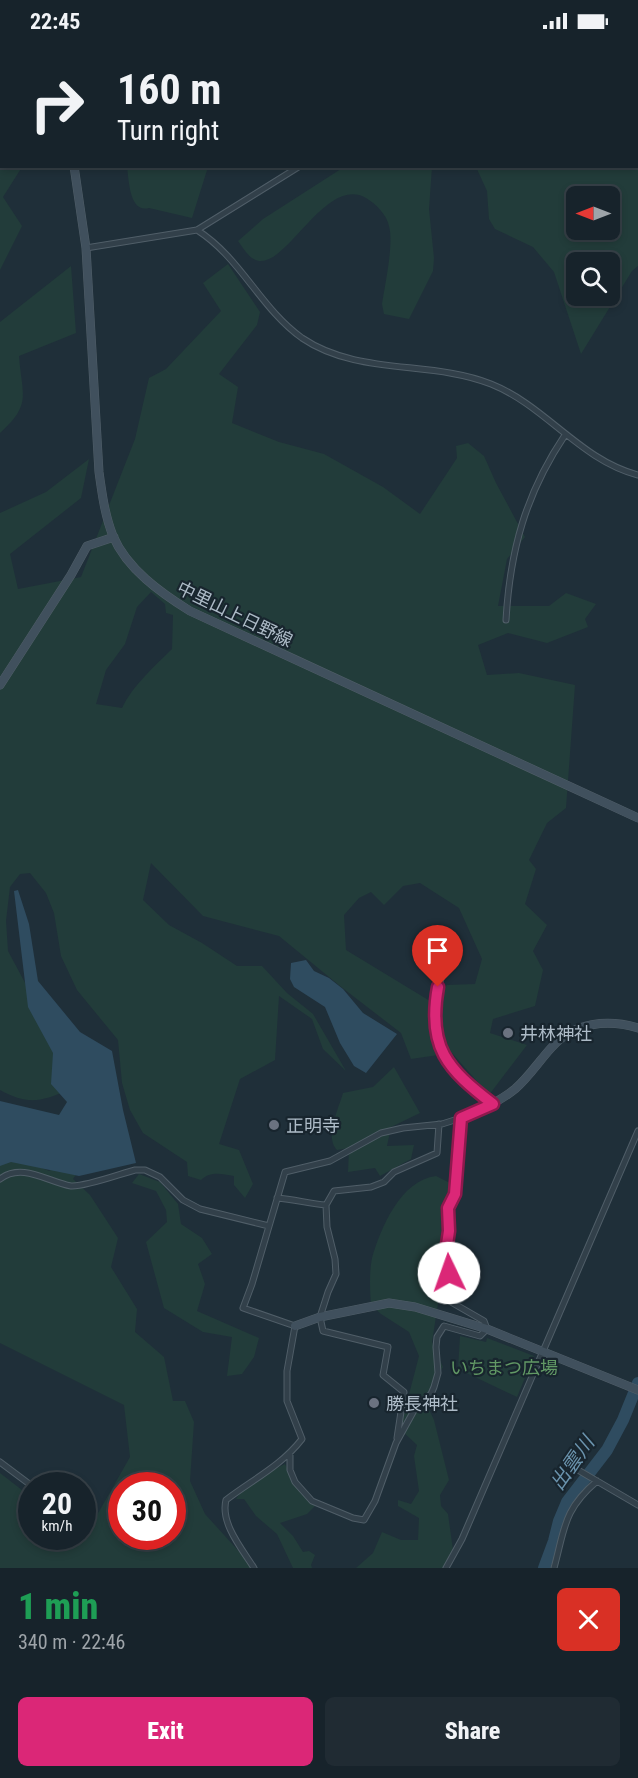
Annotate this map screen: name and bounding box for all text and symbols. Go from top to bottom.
text: 22:45 [30,9,81,34]
text: 160 m [117,65,222,114]
icon: right [18,66,96,144]
text: Turn right [117,115,219,147]
north arrow [566,186,620,240]
map controls [566,186,620,306]
button: search [566,252,620,306]
street label: 中里山上日野線 [174,577,296,651]
pin [412,925,463,987]
icon: arrive [421,934,454,967]
place label: 井林神社 [520,1023,592,1044]
marker: 井林神社 [501,1026,515,1040]
place label: 正明寺 [286,1115,340,1136]
marker: 正明寺 [267,1118,281,1132]
position arrow [417,1241,481,1305]
park label: いちまつ広場 [450,1357,558,1378]
place label: 勝長神社 [386,1393,458,1414]
marker: 勝長神社 [367,1396,381,1410]
water label: 出雲川 [545,1430,600,1494]
speed limit sign: 30 [108,1472,186,1550]
text: 20 [42,1486,72,1521]
text: km/h [42,1517,72,1535]
text: 1 min [18,1586,98,1628]
button: close [557,1588,620,1651]
text: 340 m · 22:46 [18,1630,125,1654]
button: Exit [18,1697,313,1766]
button: Share [325,1697,620,1766]

